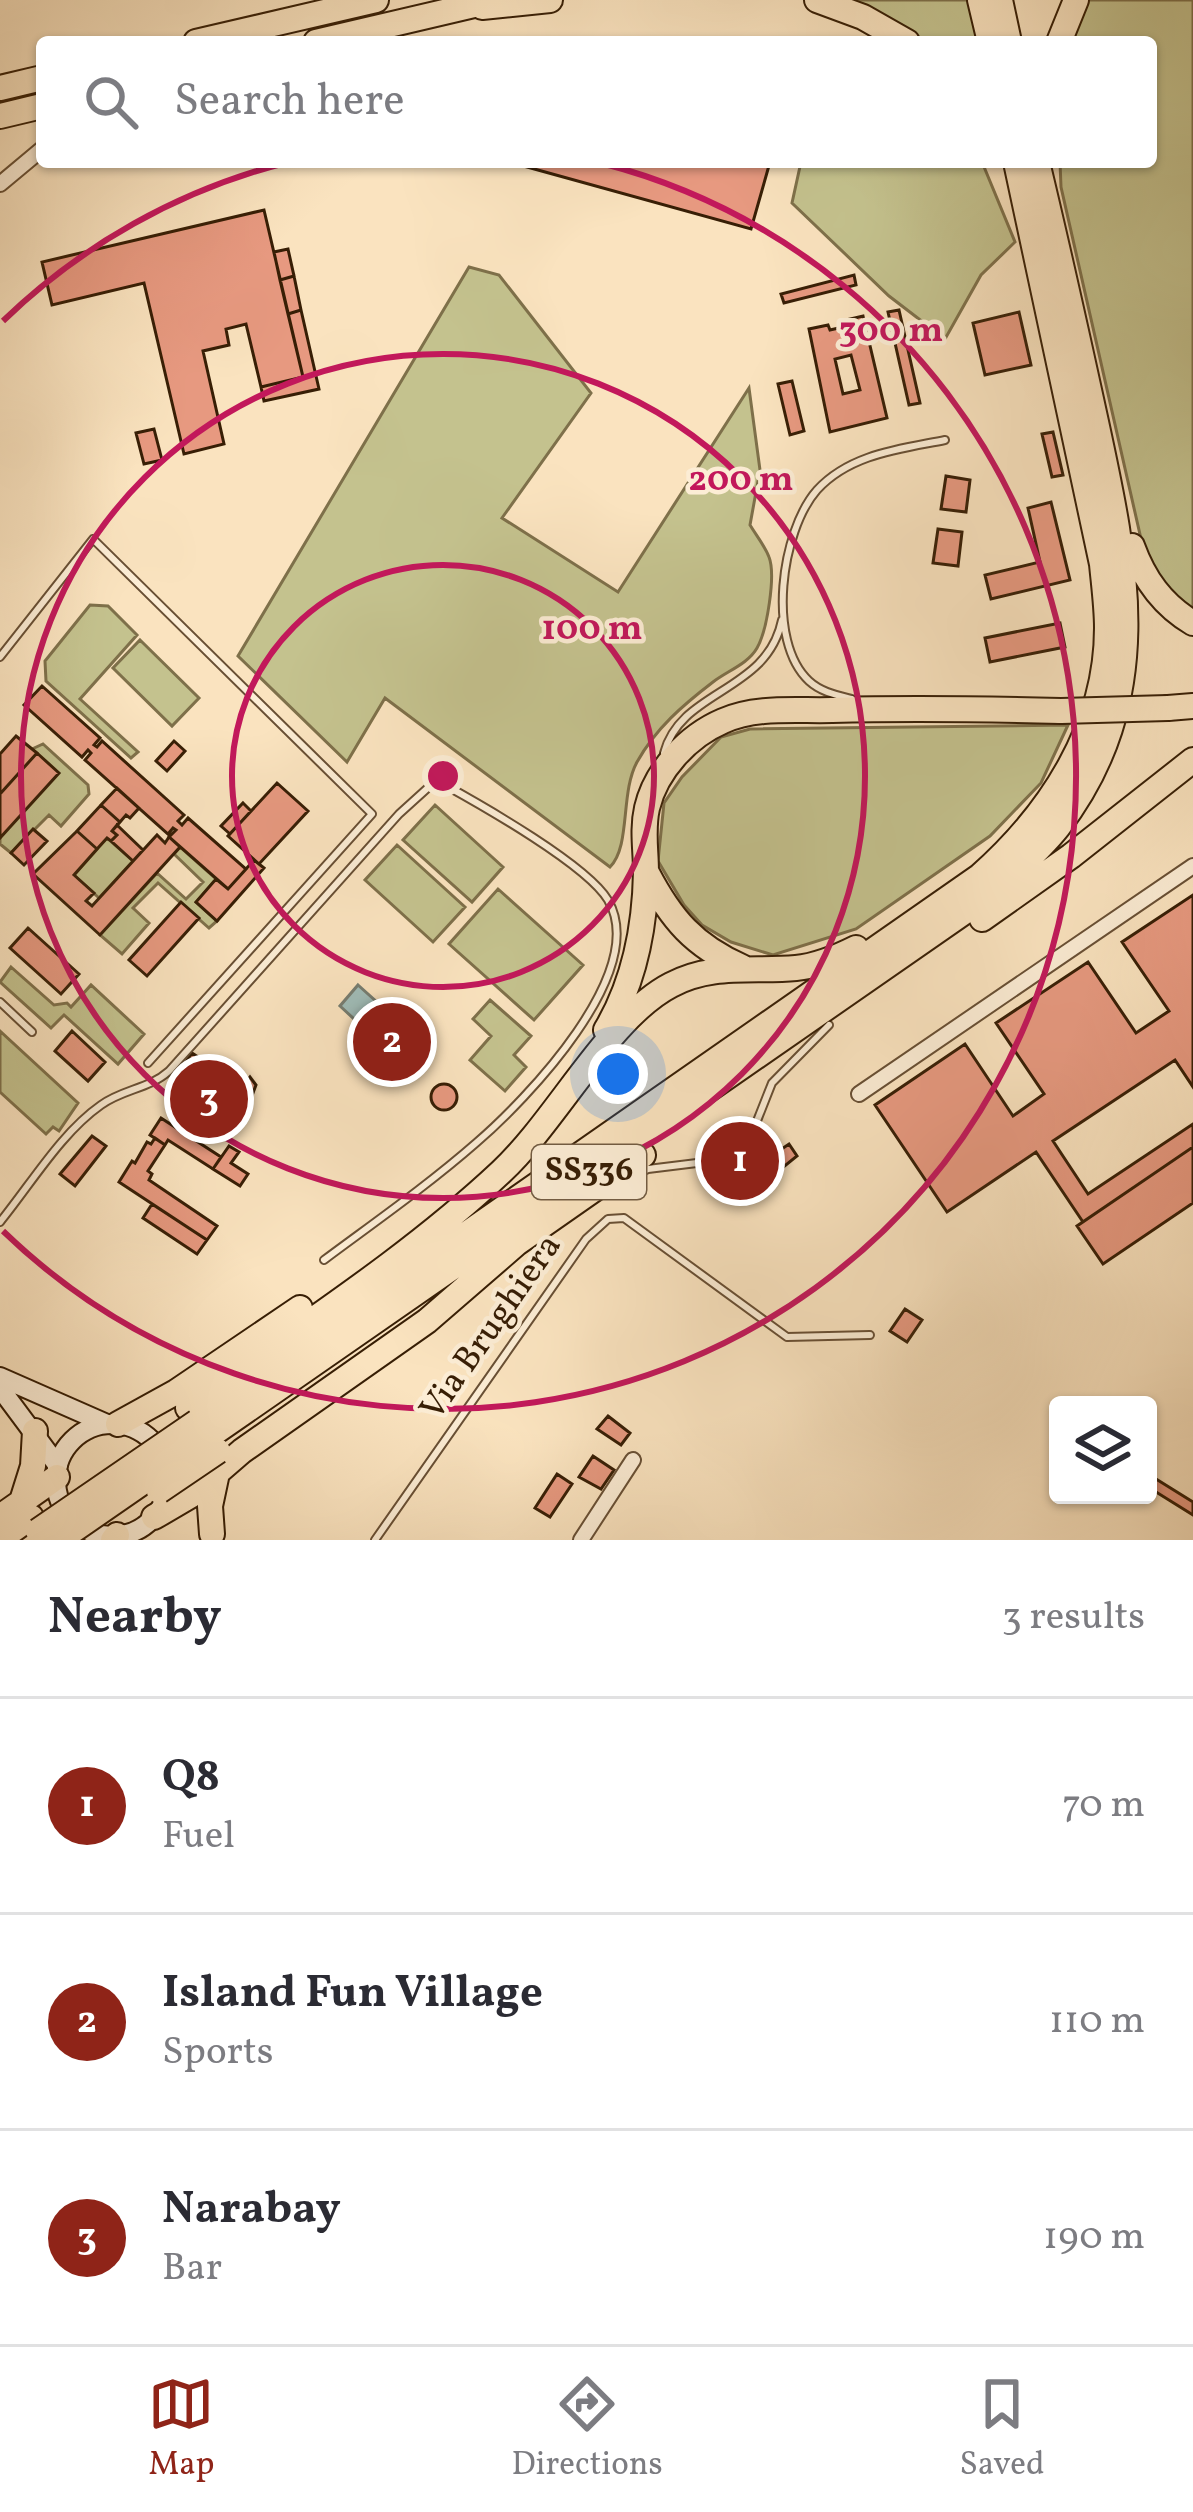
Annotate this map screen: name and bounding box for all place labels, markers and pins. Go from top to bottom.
centre of rings [422,755,464,797]
pin: 2 [353,997,431,1087]
pin: 3 [170,1054,248,1144]
pin: 1 [701,1116,779,1206]

